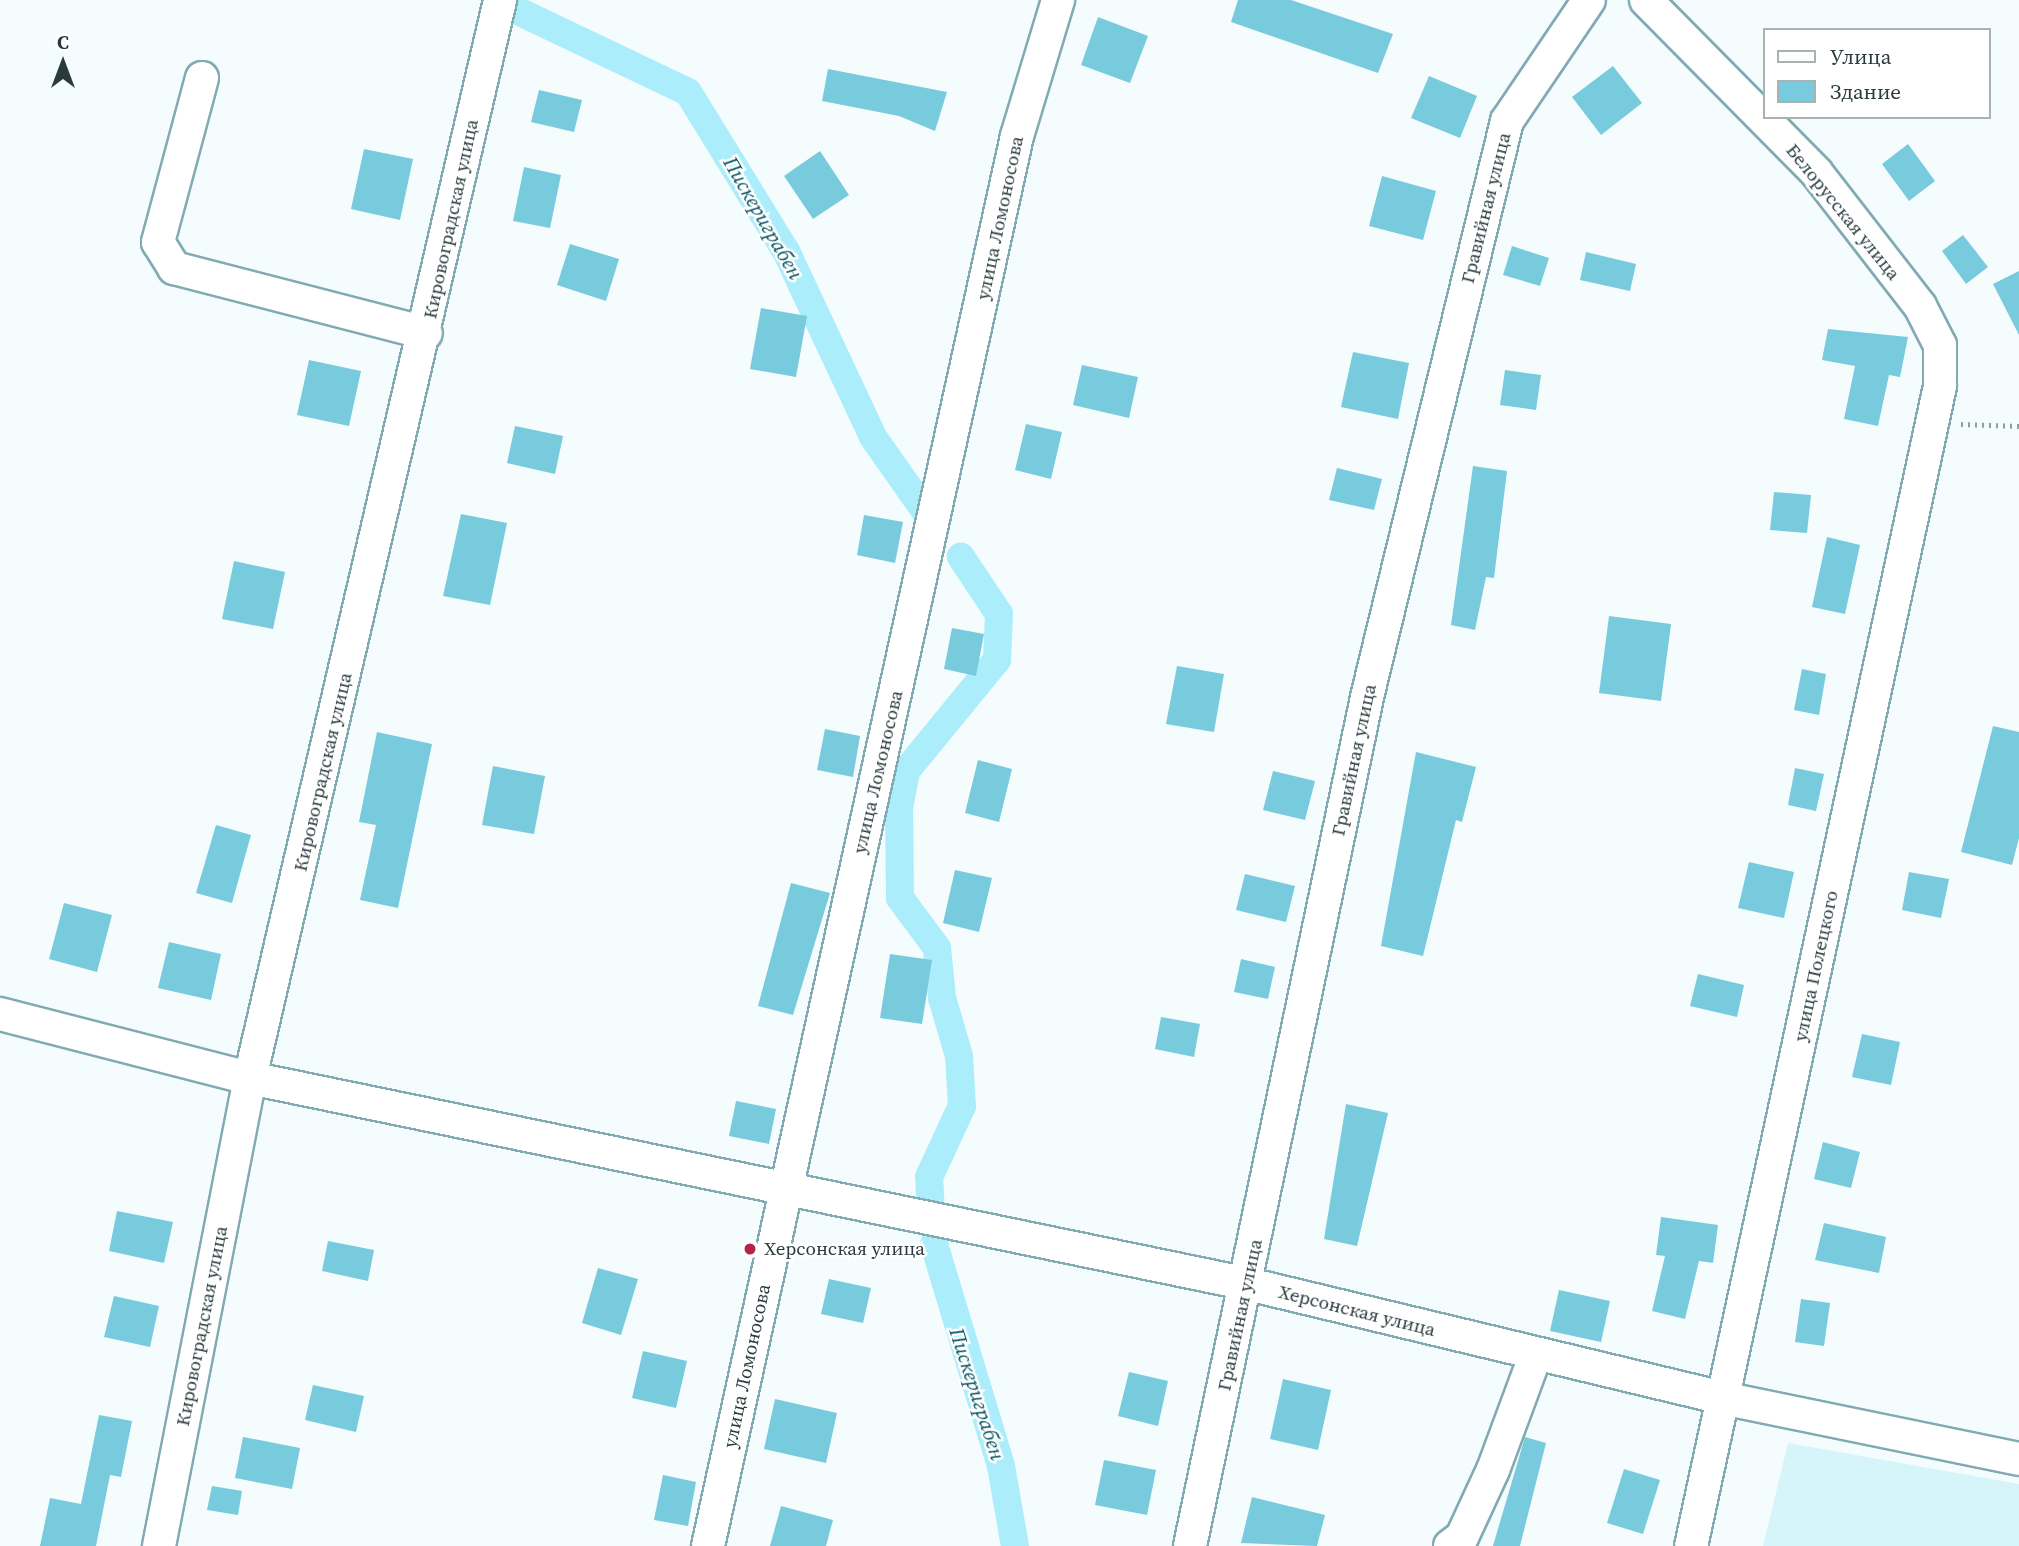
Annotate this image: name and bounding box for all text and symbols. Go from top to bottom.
north arrow [28,28,98,98]
legend [1764,28,1991,119]
text: С [57,29,69,55]
text: Улица [1830,42,1891,71]
text: Здание [1830,77,1901,106]
street label: Кировоградская улица [419,117,483,321]
street label: Гравийная улица [1456,130,1516,286]
street label: улица Ломоносова [971,134,1029,302]
street label: Белорусская улица [1781,139,1905,285]
water label: Пискериграбен [718,152,808,284]
street label: Кировоградская улица [289,670,357,874]
street label: Гравийная улица [1327,682,1381,838]
street label: улица Ломоносова [848,688,908,856]
street label: улица Полецкого [1789,888,1843,1044]
street label: Кировоградская улица [171,1224,233,1428]
street label: Гравийная улица [1213,1237,1267,1393]
place label: Херсонская улица [764,1238,925,1260]
marker: Херсонская улица [742,1241,758,1257]
street label: Херсонская улица [1276,1280,1438,1342]
street label: улица Ломоносова [718,1282,776,1450]
water label: Пискериграбен [944,1325,1010,1463]

